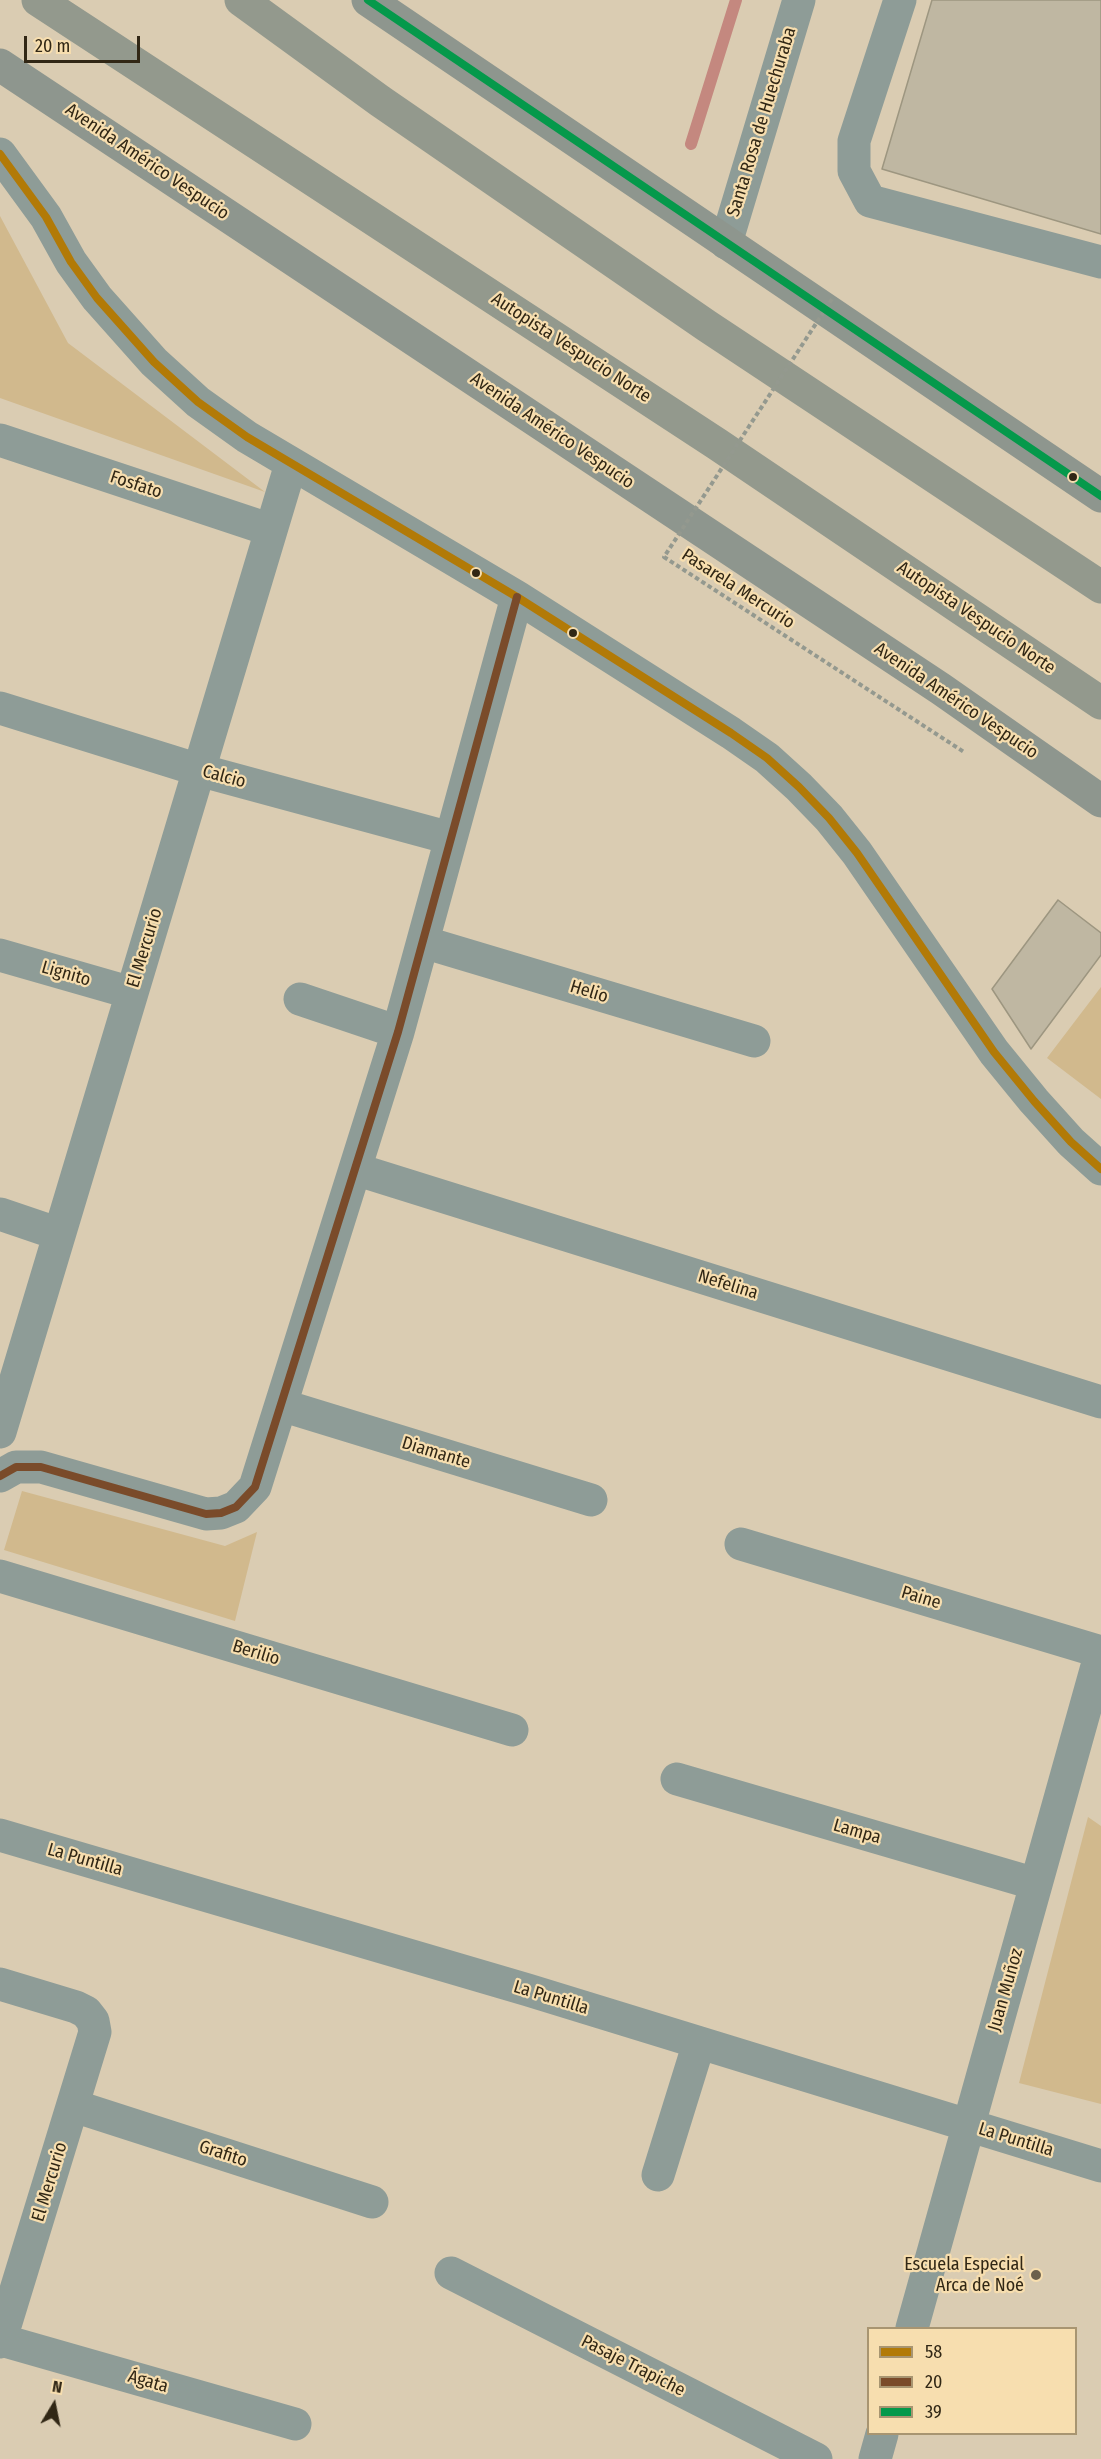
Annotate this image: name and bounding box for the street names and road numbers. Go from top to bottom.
street label: Santa Rosa de Huechuraba [723,25,801,219]
street label: Avenida Américo Vespucio [61,99,233,225]
street label: Autopista Vespucio Norte [487,288,655,408]
street label: Avenida Américo Vespucio [466,368,638,494]
street label: Fosfato [107,466,165,504]
street label: Pasarela Mercurio [677,544,799,634]
street label: Autopista Vespucio Norte [893,557,1059,679]
street label: Avenida Américo Vespucio [870,638,1042,764]
street label: Calcio [200,761,248,793]
street label: El Mercurio [123,906,167,990]
street label: Lignito [39,957,93,991]
street label: Helio [567,976,611,1008]
street label: Nefelina [695,1266,761,1304]
street label: Diamante [399,1432,473,1474]
street label: Paine [899,1582,943,1614]
street label: Berilio [230,1636,282,1670]
street label: Lampa [831,1815,883,1849]
street label: La Puntilla [45,1839,125,1881]
street label: Juan Muñoz [984,1946,1028,2034]
street label: La Puntilla [511,1976,591,2020]
street label: La Puntilla [976,2118,1056,2162]
street label: Grafito [196,2136,250,2172]
street label: El Mercurio [28,2140,72,2224]
street label: Pasaje Trapiche [578,2331,688,2401]
street label: Ágata [125,2366,171,2398]

